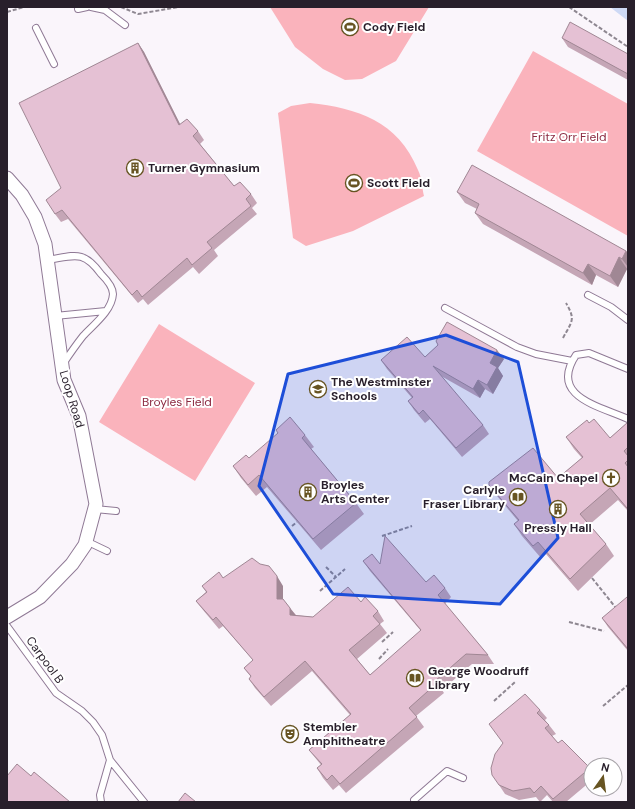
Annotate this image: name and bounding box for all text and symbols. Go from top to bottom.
sports icon: Cody Field [340,17,360,37]
place label: Cody Field [363,19,425,35]
park label: Fritz Orr Field [532,129,606,145]
building icon: Turner Gymnasium [125,158,145,178]
place label: Turner Gymnasium [148,160,260,176]
sports icon: Scott Field [344,173,364,193]
place label: Scott Field [367,175,430,191]
street label: Loop Road [56,368,88,430]
place label: The Westminster Schools [331,374,431,404]
school or university icon: The Westminster Schools [308,379,328,399]
park label: Broyles Field [142,394,212,410]
church icon: McCain Chapel [601,468,621,488]
place label: McCain Chapel [509,470,598,486]
place label: Broyles Arts Center [321,477,390,507]
building icon: Broyles Arts Center [298,482,318,502]
place label: Carlyle Fraser Library [423,482,506,512]
library icon: Carlyle Fraser Library [508,487,528,507]
building icon: Pressly Hall [548,499,568,519]
place label: Pressly Hall [524,520,592,536]
street label: Carpool B [23,633,67,687]
place label: George Woodruff Library [428,663,529,693]
library icon: George Woodruff Library [405,668,425,688]
place label: Stembler Amphitheatre [303,719,385,749]
theatre icon: Stembler Amphitheatre [280,724,300,744]
north arrow [583,757,623,797]
text: N [600,760,611,775]

